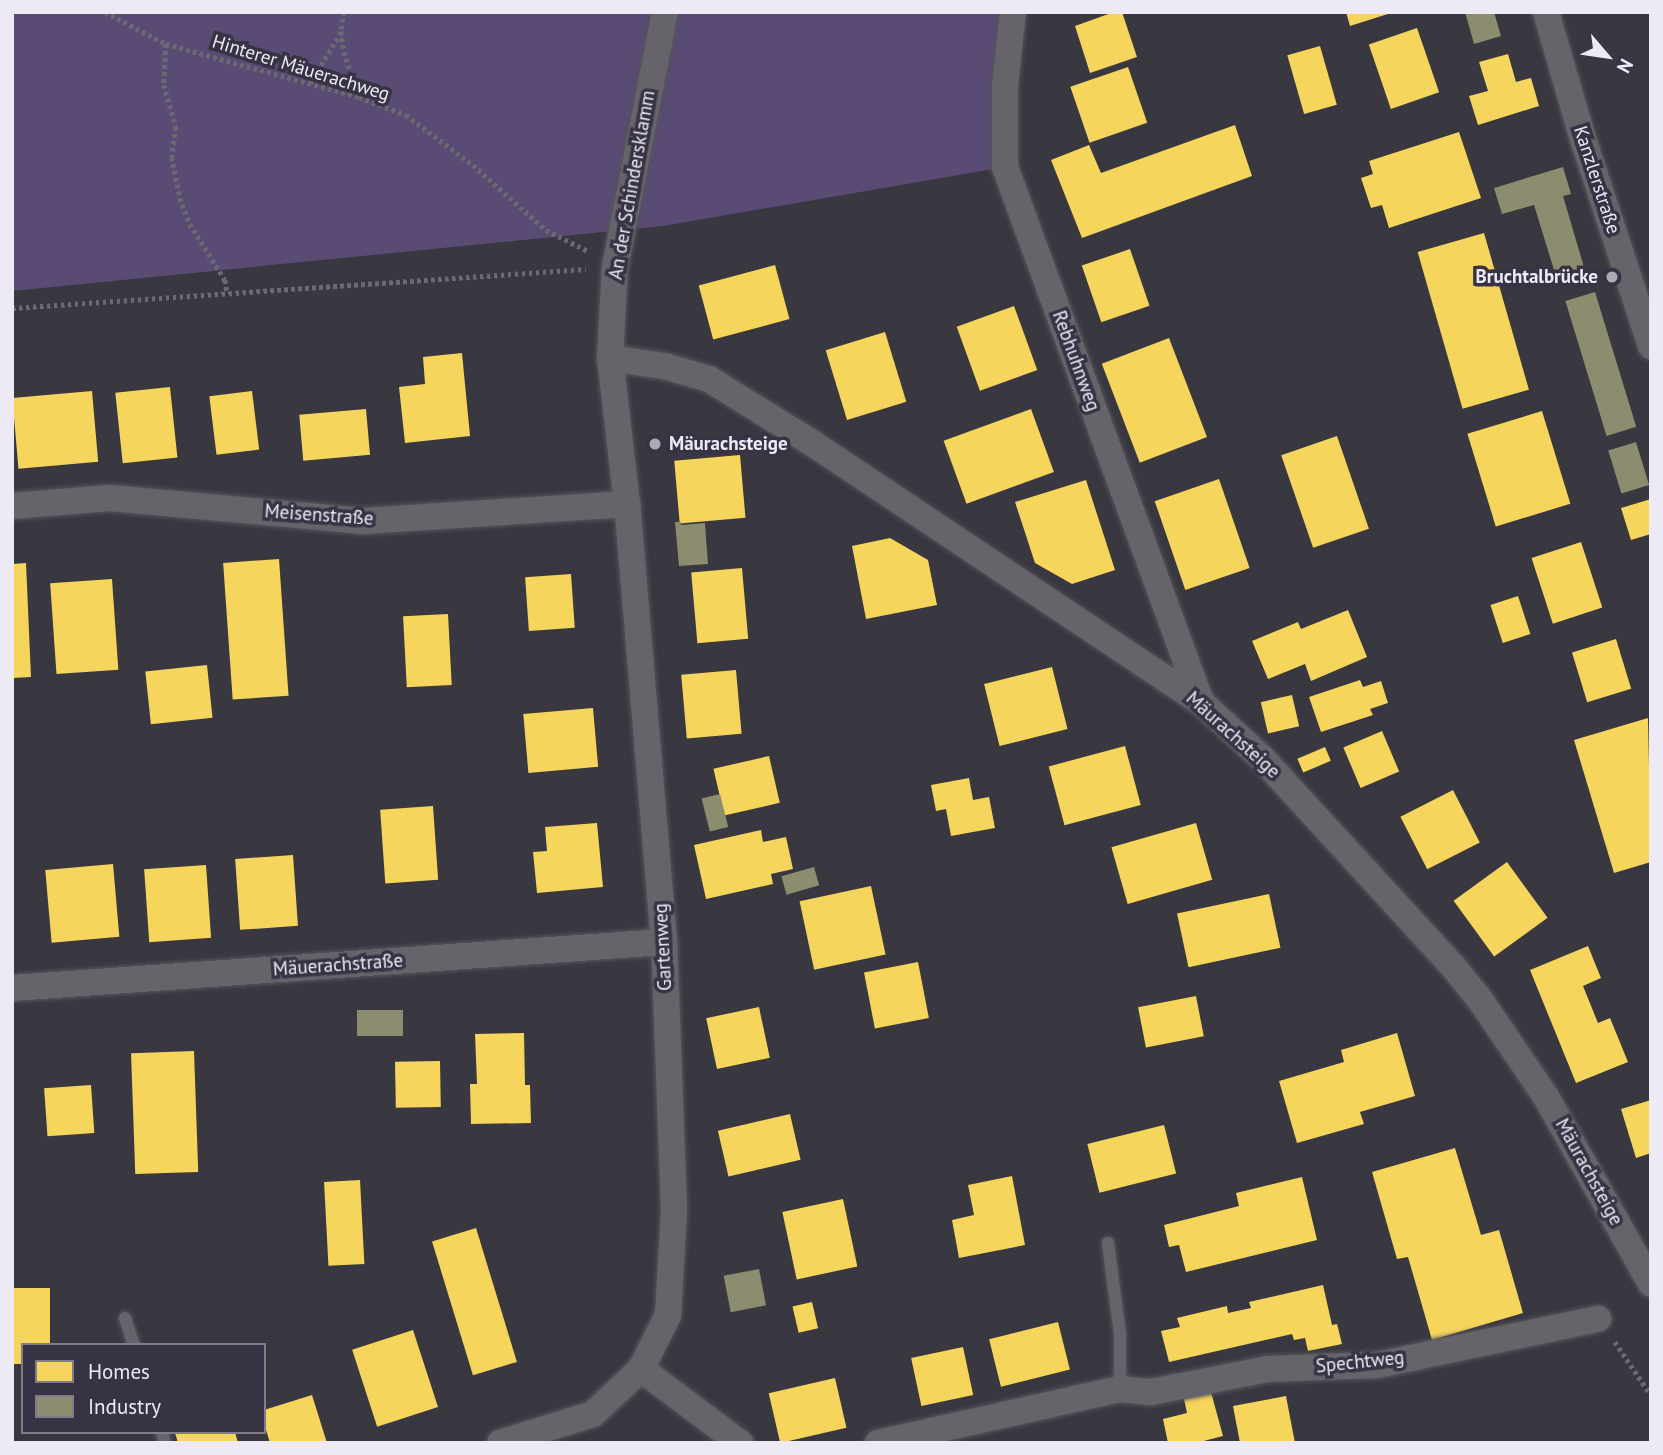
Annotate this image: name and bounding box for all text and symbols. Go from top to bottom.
north arrow [1572,21,1642,91]
street label: Hinterer Mäuerachweg [210,30,392,106]
text: N [1612,55,1639,77]
street label: An der Schindersklamm [604,89,660,281]
street label: Kanzlerstraße [1569,123,1625,237]
place label: Bruchtalbrücke [1476,266,1598,288]
marker: Bruchtalbrücke [1604,269,1620,285]
street label: Rebhuhnweg [1047,308,1105,414]
place label: Mäurachsteige [669,433,788,455]
marker: Mäurachsteige [647,436,663,452]
street label: Meisenstraße [264,500,374,530]
street label: Mäurachsteige [1181,687,1285,783]
street label: Gartenweg [649,903,677,991]
street label: Mäuerachstraße [272,949,404,981]
street label: Mäurachsteige [1550,1115,1628,1229]
legend [21,1343,266,1434]
street label: Spechtweg [1315,1346,1405,1378]
text: Homes [88,1358,150,1385]
text: Industry [88,1393,161,1420]

